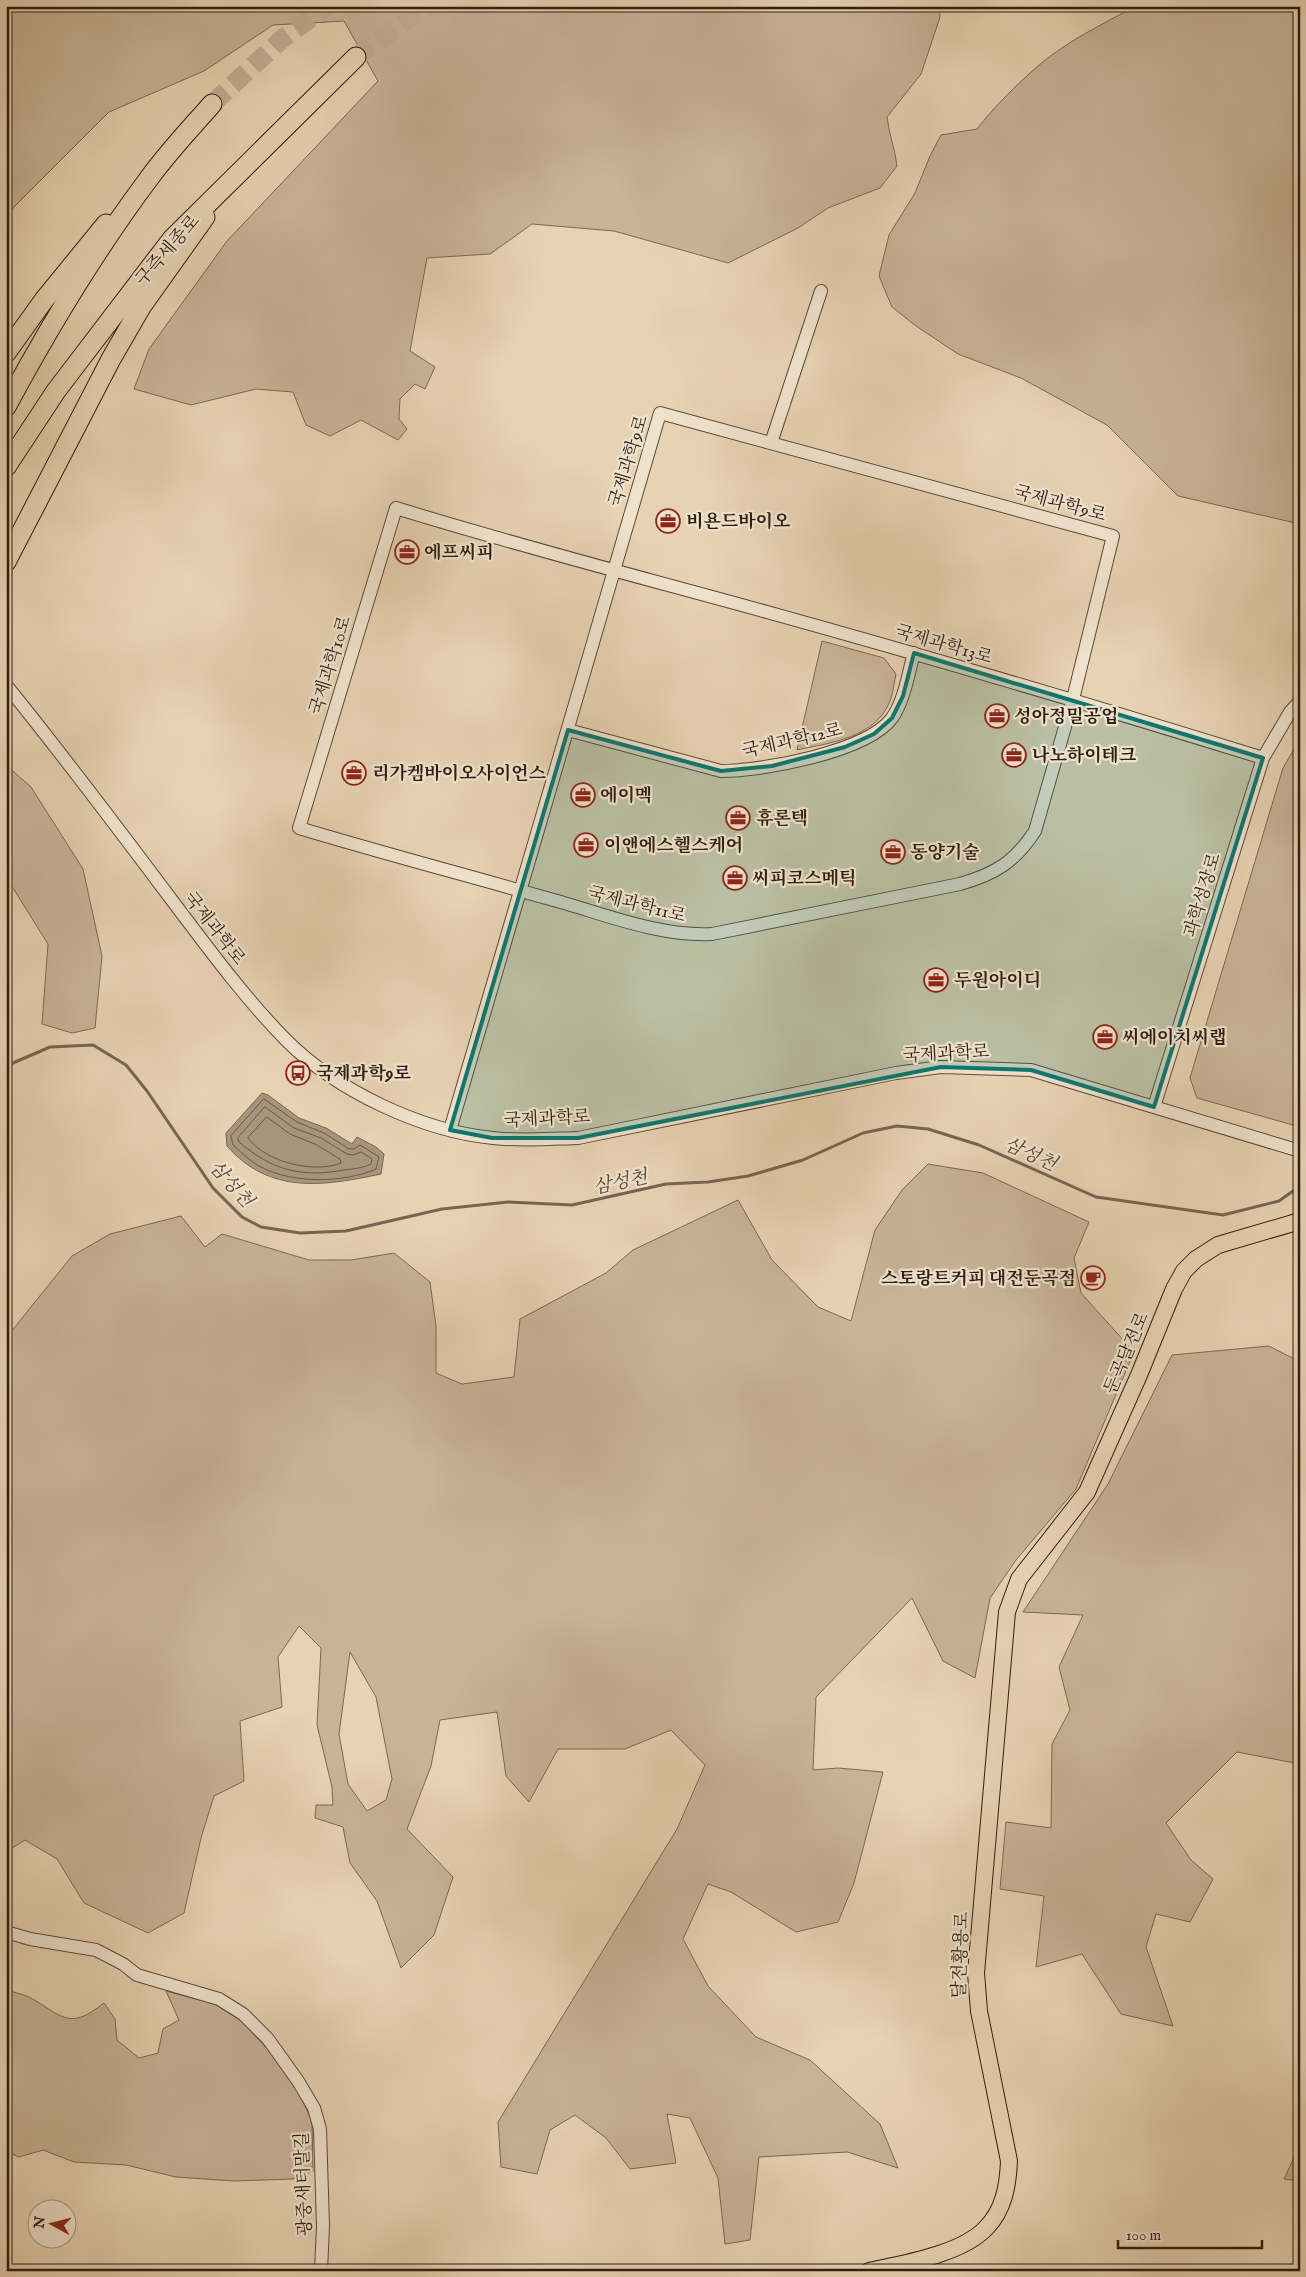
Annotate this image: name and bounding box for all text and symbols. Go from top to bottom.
street label: 구즉세종로 [131,211,205,291]
street label: 국제과학9로 [605,413,654,510]
street label: 국제과학9로 [1011,481,1108,528]
office icon: 비욘드바이오 [655,508,681,534]
place label: 비욘드바이오 [686,511,791,534]
office icon: 에프씨피 [394,539,420,565]
place label: 에프씨피 [424,542,494,565]
street label: 국제과학10로 [305,613,357,718]
street label: 국제과학13로 [892,621,995,670]
office icon: 성아정밀공업 [984,703,1010,729]
place label: 성아정밀공업 [1014,706,1118,729]
street label: 국제과학12로 [740,719,845,764]
office icon: 나노하이테크 [1001,742,1027,768]
place label: 나노하이테크 [1032,745,1137,768]
office icon: 리가켐바이오사이언스 [341,760,367,786]
place label: 리가켐바이오사이언스 [372,763,546,786]
office icon: 에이멕 [570,782,596,808]
place label: 에이멕 [600,785,652,808]
office icon: 휴론텍 [725,805,751,831]
place label: 휴론텍 [756,808,808,831]
office icon: 이앤에스헬스케어 [573,832,599,858]
place label: 이앤에스헬스케어 [604,835,743,858]
office icon: 동양기술 [880,839,906,865]
place label: 동양기술 [910,842,980,865]
street label: 과학성장로 [1180,850,1227,940]
office icon: 씨피코스메틱 [722,865,748,891]
place label: 씨피코스메틱 [752,868,856,891]
street label: 국제과학11로 [585,882,688,929]
street label: 국제과학로 [178,888,250,970]
office icon: 두원아이디 [923,967,949,993]
place label: 두원아이디 [954,970,1041,993]
office icon: 씨에이치씨랩 [1092,1024,1118,1050]
place label: 씨에이치씨랩 [1122,1027,1226,1050]
street label: 국제과학로 [902,1041,990,1068]
bus stop icon: 국제과학9로 [285,1060,311,1086]
place label: 국제과학9로 [316,1063,411,1086]
street label: 국제과학로 [503,1106,591,1133]
water label: 삼성천 [1000,1133,1062,1178]
water label: 삼성천 [203,1156,259,1214]
water label: 삼성천 [591,1165,651,1200]
cafe icon: 스토랑트커피 대전둔곡점 [1080,1265,1106,1291]
place label: 스토랑트커피 대전둔곡점 [881,1268,1076,1291]
street label: 둔곡달전로 [1100,1309,1155,1398]
street label: 달전황용로 [948,1911,975,1999]
street label: 광중새터말길 [291,2131,318,2236]
north arrow [28,2200,78,2250]
text: N [30,2215,50,2231]
scale bar [1118,2217,1262,2249]
text: 100 m [1126,2226,1162,2245]

